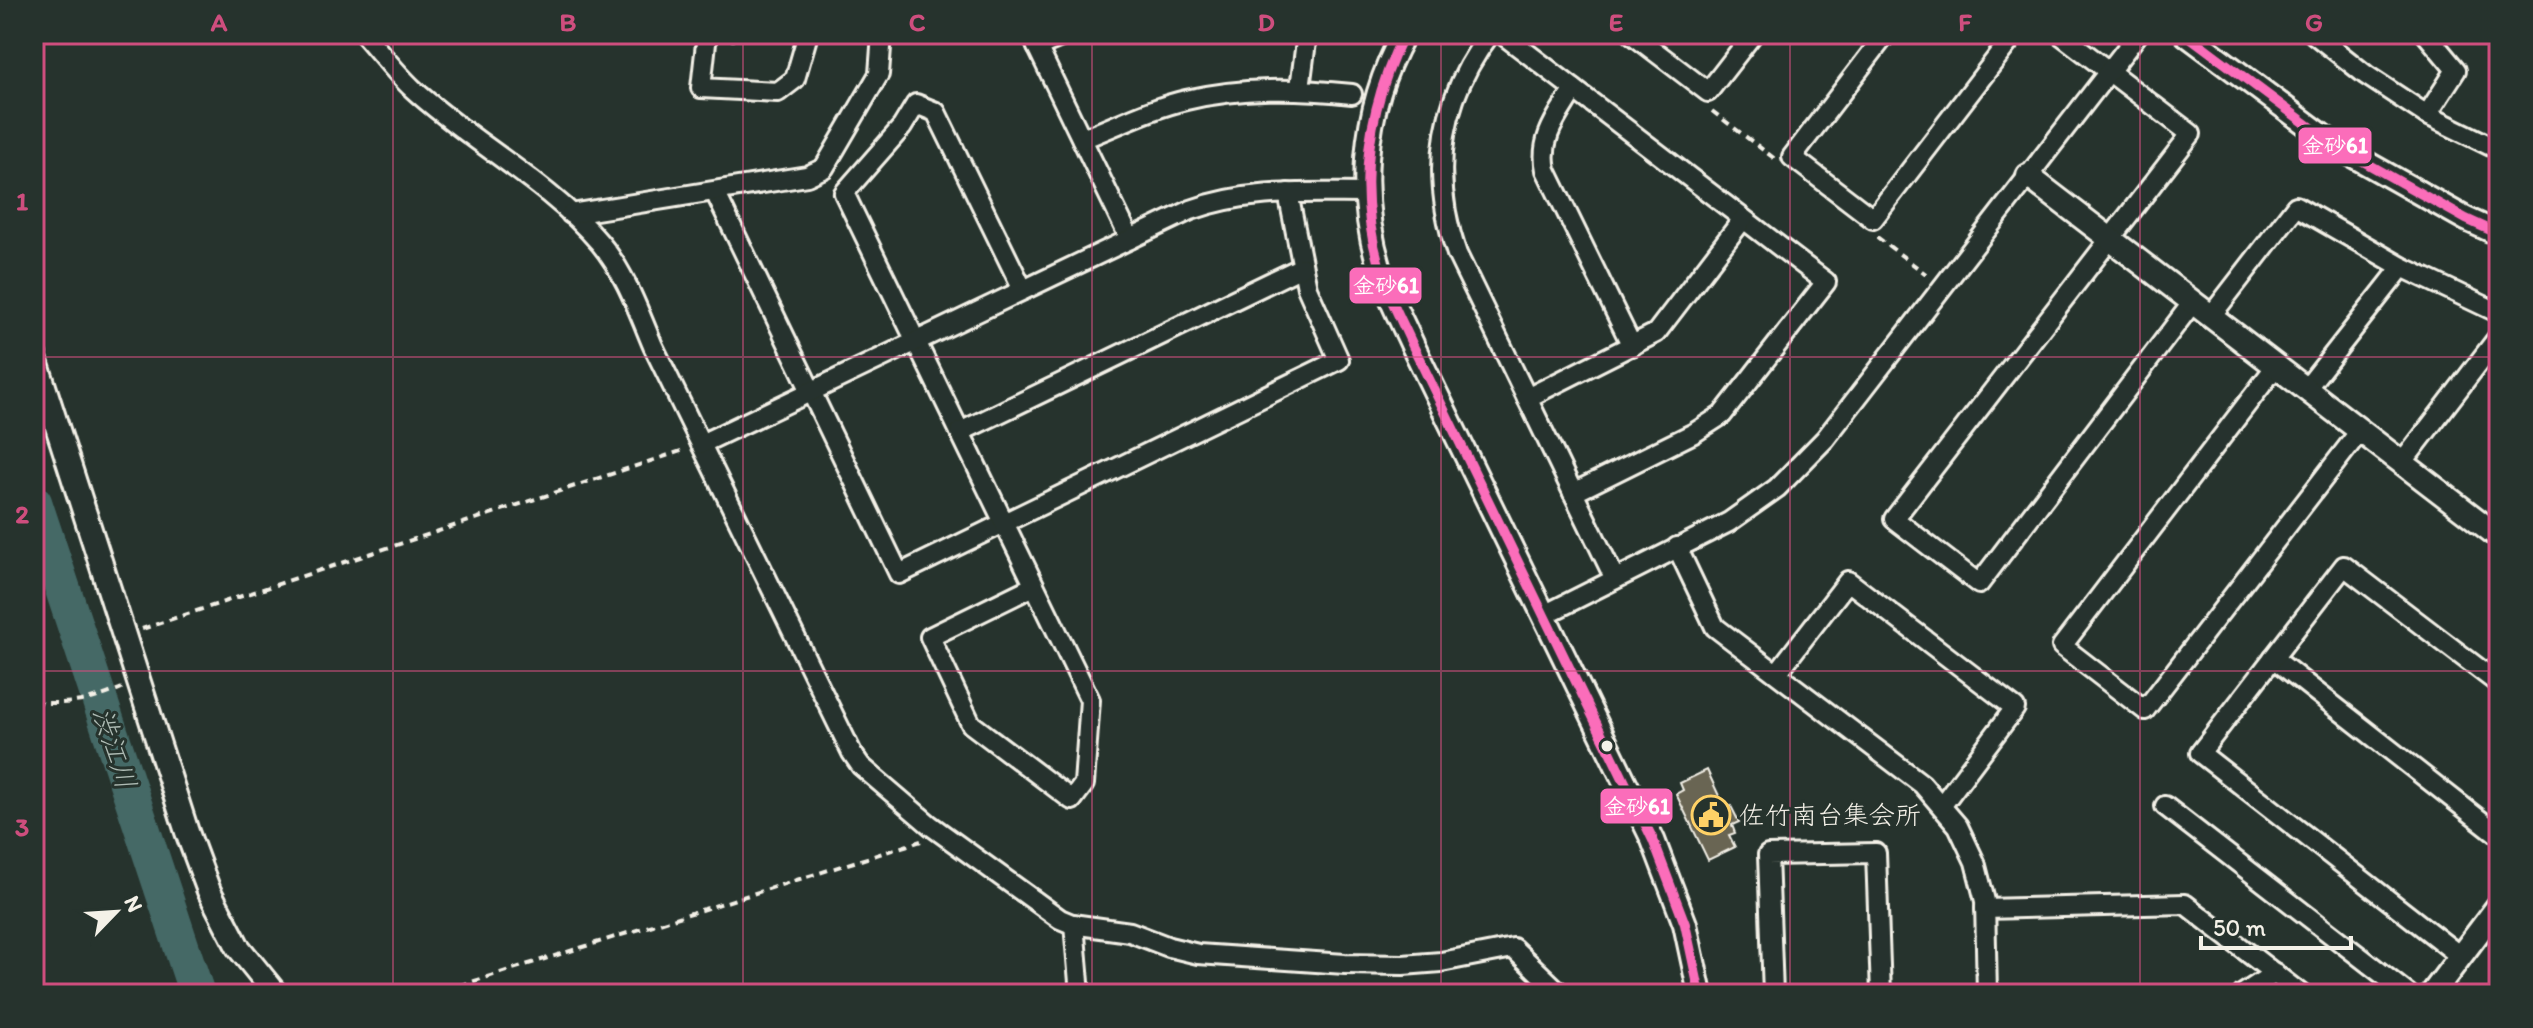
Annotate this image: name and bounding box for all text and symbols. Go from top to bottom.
text: A [210,6,228,38]
text: B [560,6,577,38]
text: C [909,6,926,38]
text: D [1257,6,1275,38]
text: E [1609,6,1623,38]
text: F [1958,6,1972,38]
text: G [2305,6,2323,38]
line badge: 金砂61 [2297,126,2373,165]
text: 金砂61 [2302,132,2369,159]
text: 1 [16,185,28,217]
line badge: 金砂61 [1348,266,1423,305]
text: 金砂61 [1353,272,1420,299]
text: 2 [15,498,29,530]
water label: 渋江川 [86,703,144,793]
unlabelled marker [1599,738,1615,754]
line badge: 金砂61 [1599,787,1674,825]
text: 金砂61 [1604,793,1671,820]
public building icon: 佐竹南台集会所 [1690,794,1732,836]
place label: 佐竹南台集会所 [1739,799,1921,831]
text: 3 [15,811,29,843]
north arrow [76,872,156,952]
text: N [118,891,149,916]
scale bar [2201,900,2351,950]
text: 50 m [2213,913,2266,942]

